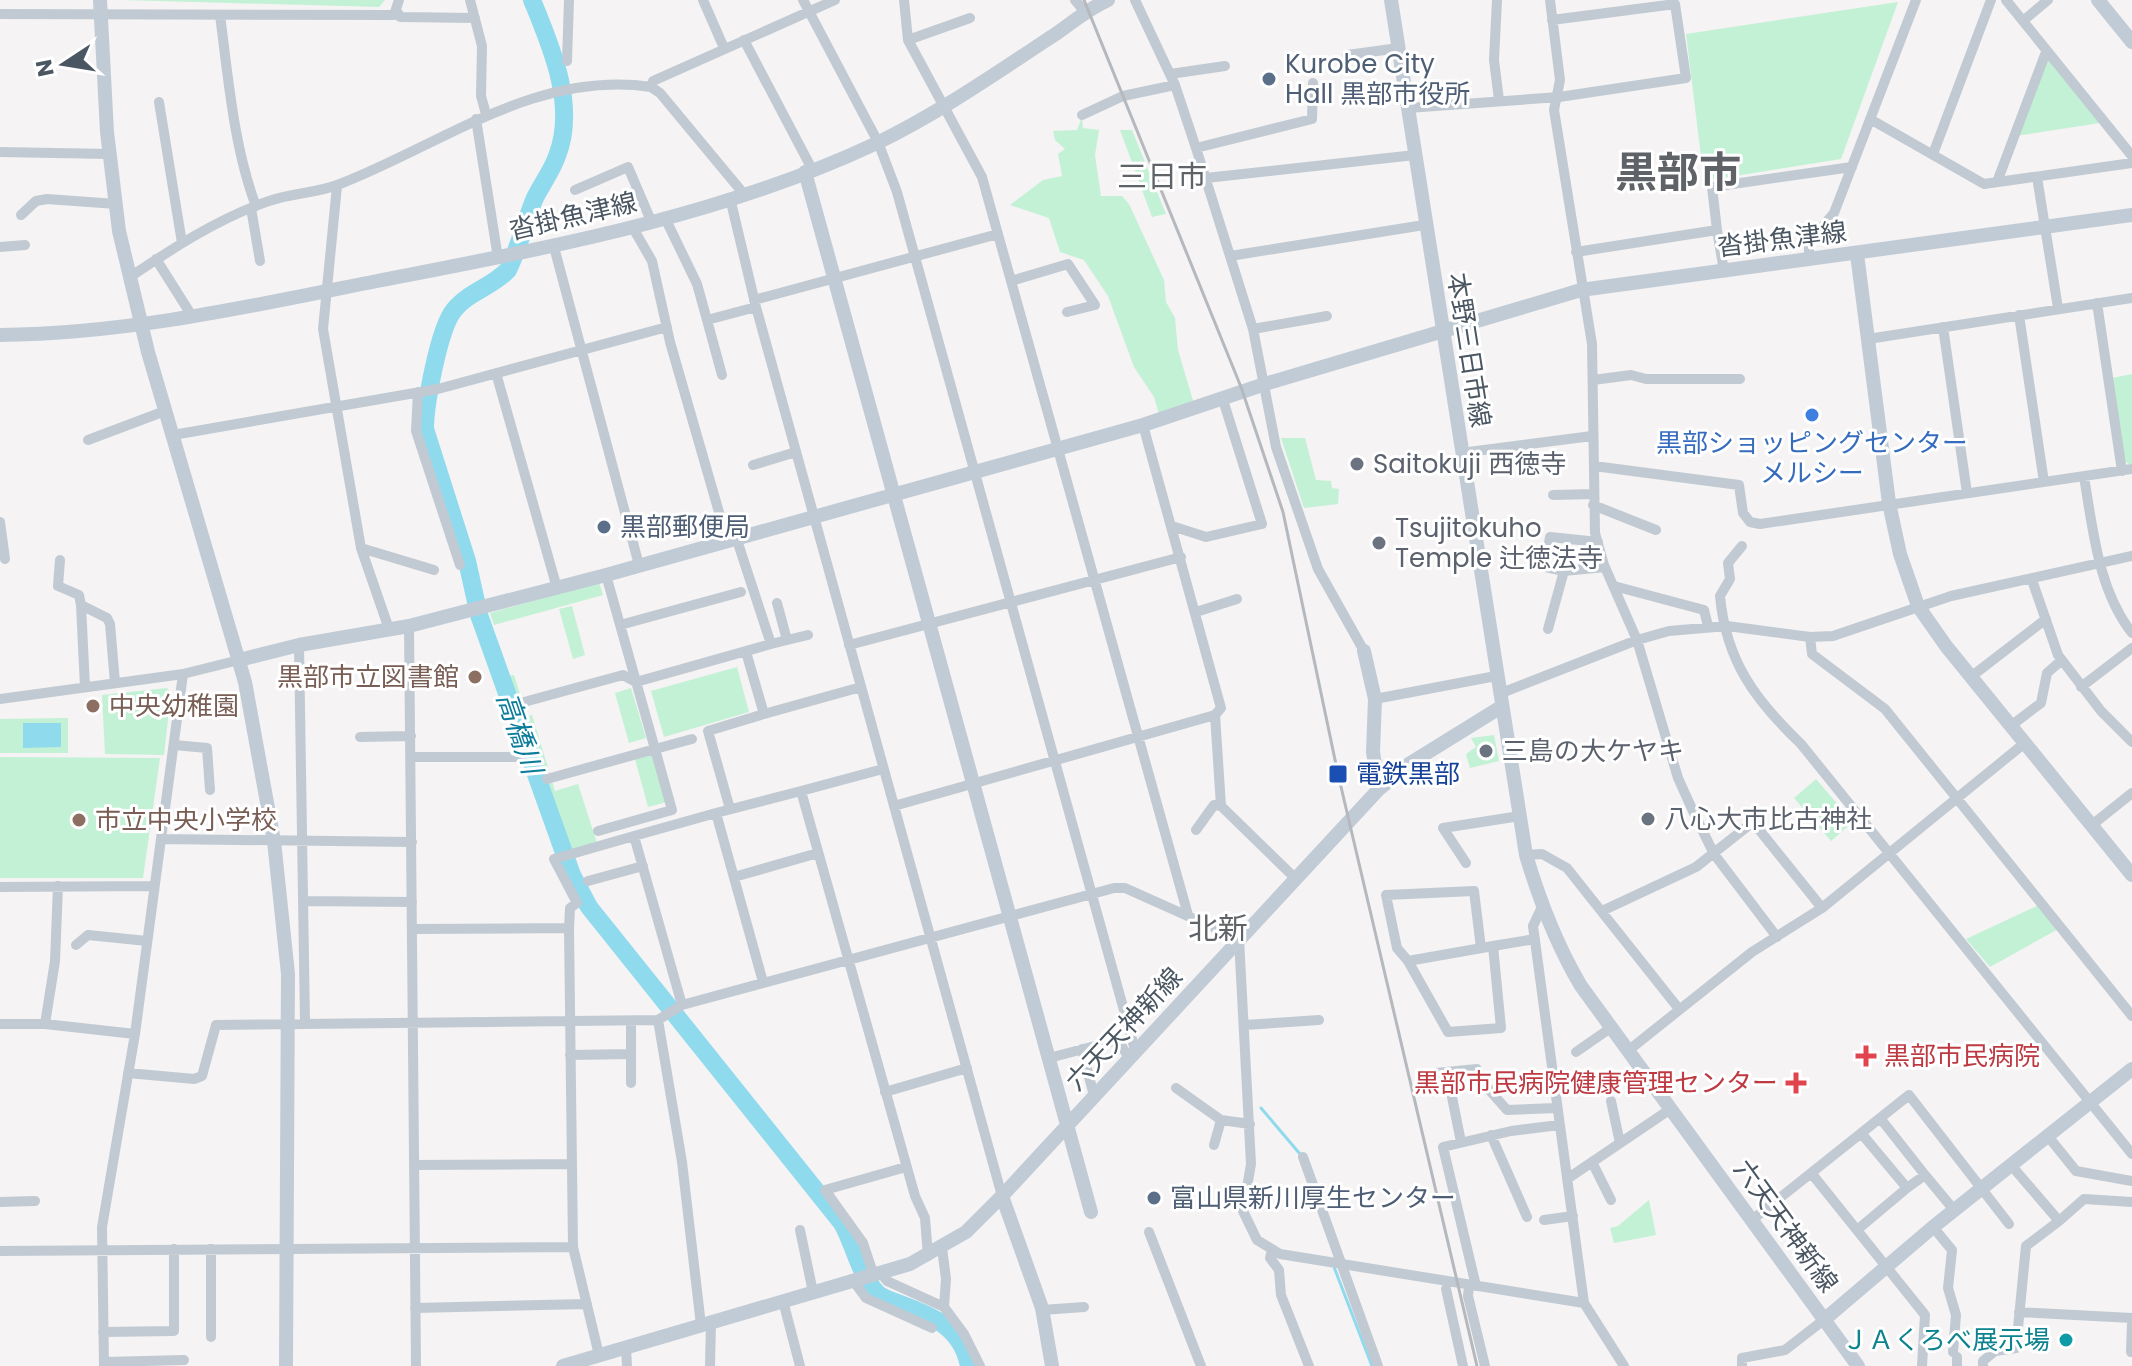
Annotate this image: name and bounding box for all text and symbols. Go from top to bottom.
north arrow [24,24,104,104]
place label: Kurobe City Hall 黒部市役所 [1285,46,1470,112]
text: N [28,57,62,79]
marker: Kurobe City Hall 黒部市役所 [1260,70,1278,88]
district label: 黒部市 [1615,143,1741,202]
district label: 三日市 [1117,155,1207,198]
street label: 沓掛魚津線 [506,184,640,248]
street label: 沓掛魚津線 [1715,213,1849,265]
street label: 本野三日市線 [1439,270,1499,430]
marker: 黒部ショッピングセンター メルシー [1803,406,1821,424]
place label: 黒部ショッピングセンター メルシー [1656,425,1968,491]
place label: Saitokuji 西徳寺 [1373,446,1566,482]
marker: Saitokuji 西徳寺 [1348,455,1366,473]
place label: 黒部郵便局 [620,509,750,545]
place label: Tsujitokuho Temple 辻徳法寺 [1395,510,1603,576]
marker: 黒部郵便局 [595,518,613,536]
marker: Tsujitokuho Temple 辻徳法寺 [1370,534,1388,552]
place label: 黒部市立図書館 [277,659,459,695]
marker: 黒部市立図書館 [466,668,484,686]
water label: 高橋川 [487,687,553,782]
place label: 中央幼稚園 [109,688,239,724]
marker: 中央幼稚園 [84,697,102,715]
place label: 三島の大ケヤキ [1502,733,1684,769]
marker: 三島の大ケヤキ [1477,742,1495,760]
place label: 電鉄黒部 [1356,756,1460,792]
marker: 電鉄黒部 [1327,763,1349,785]
place label: 八心大市比古神社 [1664,801,1872,837]
place label: 市立中央小学校 [95,802,277,838]
marker: 八心大市比古神社 [1639,810,1657,828]
marker: 市立中央小学校 [70,811,88,829]
district label: 北新 [1188,907,1248,950]
street label: 六天天神新線 [1058,960,1190,1098]
place label: 黒部市民病院 [1884,1038,2040,1074]
marker: 黒部市民病院 [1855,1045,1877,1067]
place label: 黒部市民病院健康管理センター [1414,1065,1778,1101]
marker: 黒部市民病院健康管理センター [1785,1072,1807,1094]
street label: 六天天神新線 [1726,1152,1846,1300]
place label: 富山県新川厚生センター [1170,1180,1456,1216]
marker: 富山県新川厚生センター [1145,1189,1163,1207]
place label: ＪＡくろべ展示場 [1842,1322,2050,1358]
marker: ＪＡくろべ展示場 [2057,1331,2075,1349]

